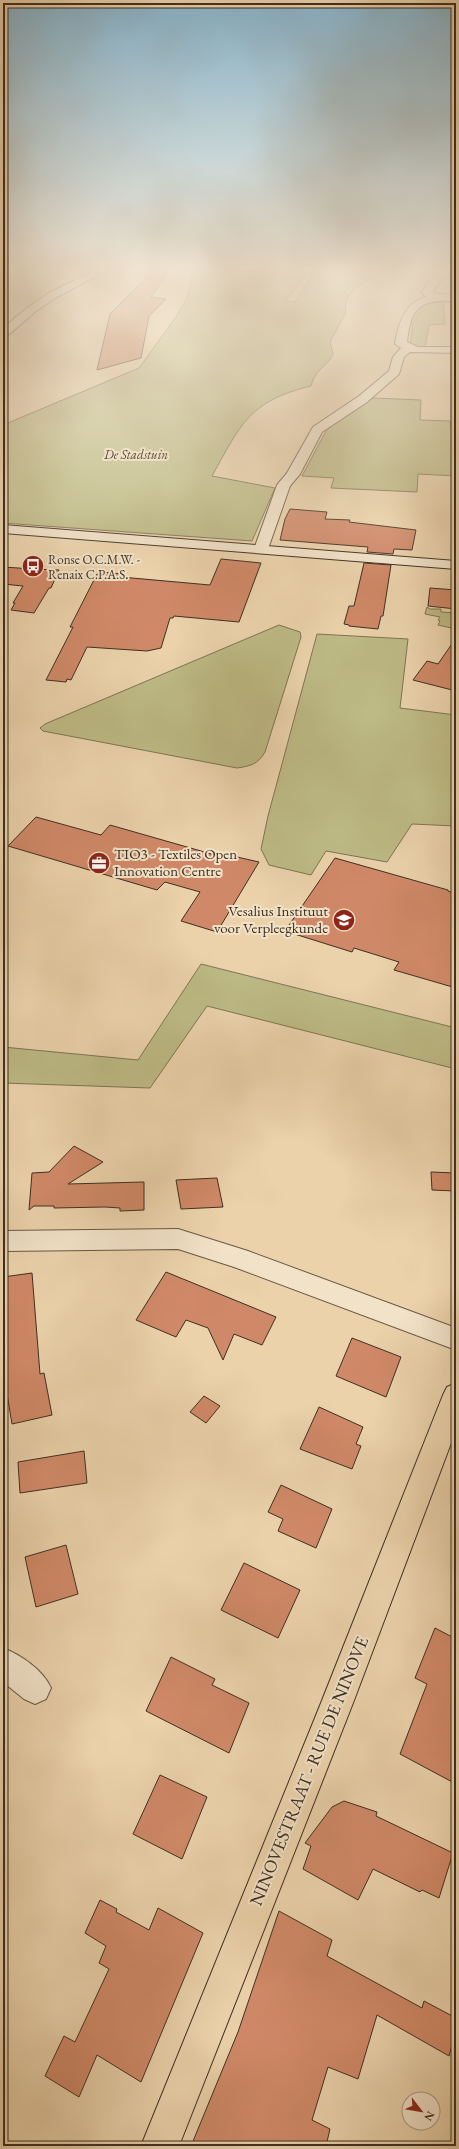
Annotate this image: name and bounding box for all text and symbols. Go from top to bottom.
park label: De Stadstuin [103,446,168,463]
place label: Ronse O.C.M.W. - Renaix C.P.A.S. [48,551,140,583]
bus stop icon: Ronse O.C.M.W. - Renaix C.P.A.S. [20,553,46,579]
place label: TIO3 - Textiles Open Innovation Centre [114,844,237,880]
office icon: TIO3 - Textiles Open Innovation Centre [86,850,112,876]
place label: Vesalius Instituut voor Verpleegkunde [214,901,328,937]
school or university icon: Vesalius Instituut voor Verpleegkunde [331,907,357,933]
street label: NINOVESTRAAT - RUE DE NINOVE [244,1633,373,1909]
north arrow [401,2091,441,2131]
text: N [421,2109,438,2124]

